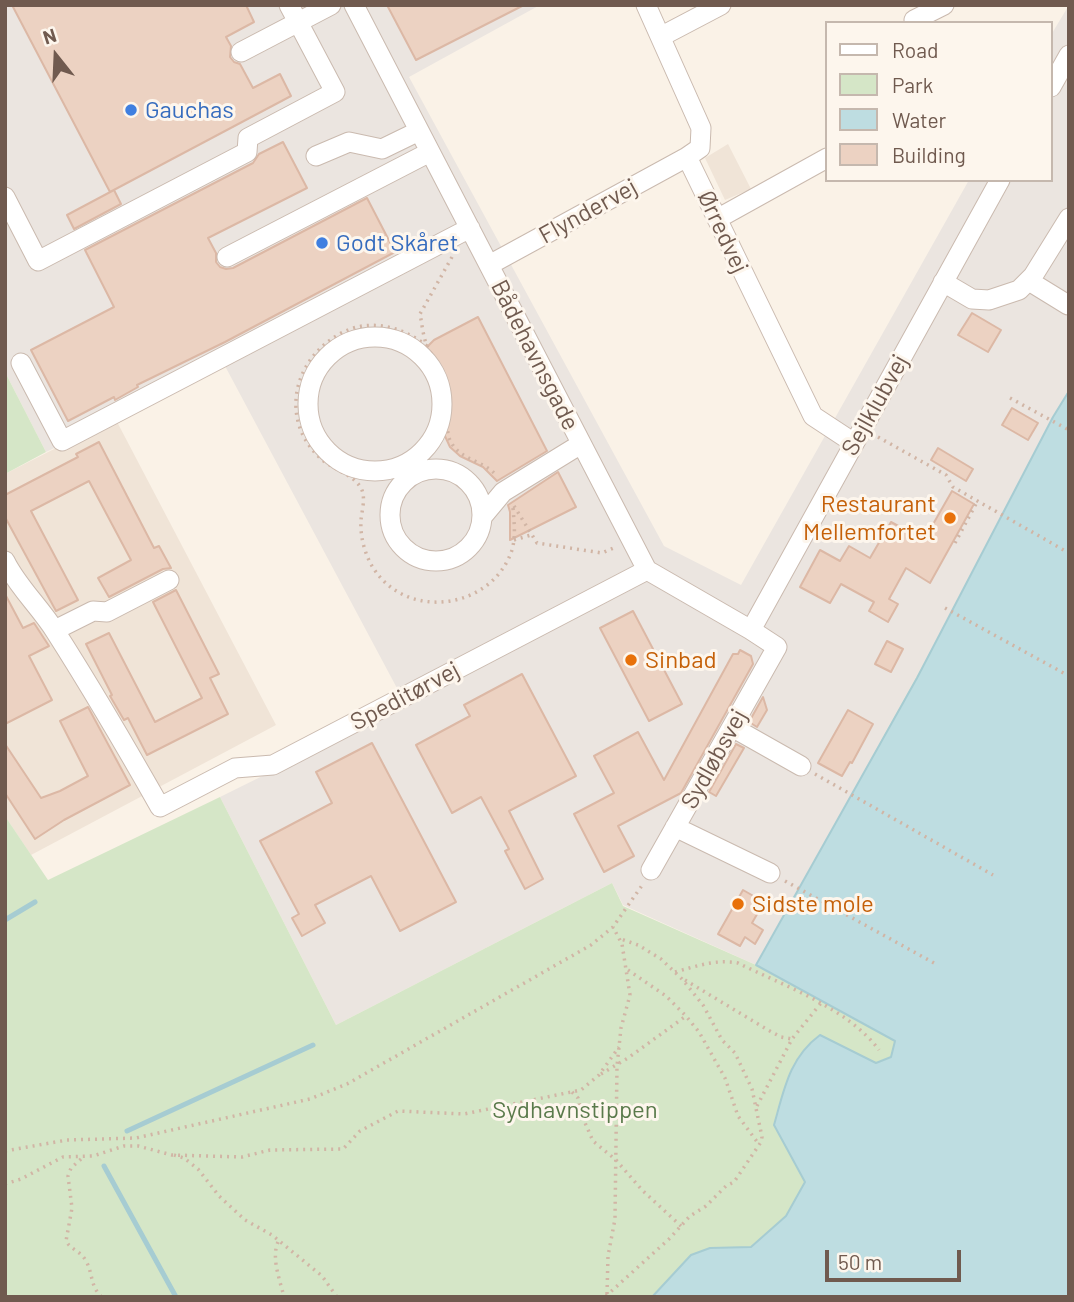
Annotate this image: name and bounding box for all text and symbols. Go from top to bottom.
north arrow [21,21,91,91]
legend [825,21,1053,182]
text: N [40,23,59,48]
text: Road [892,37,938,62]
text: Park [892,72,933,97]
place label: Gauchas [145,96,234,124]
marker: Gauchas [123,102,139,118]
text: Water [892,107,946,132]
text: Building [892,142,966,167]
street label: Flyndervej [534,172,642,250]
street label: Ørredvej [691,186,755,278]
place label: Godt Skåret [336,229,458,257]
marker: Godt Skåret [314,235,330,251]
street label: Bådehavnsgade [485,275,585,435]
street label: Sejlklubvej [835,349,915,461]
place label: Restaurant Mellemfortet [803,490,936,546]
marker: Restaurant Mellemfortet [942,510,958,526]
place label: Sinbad [645,646,717,674]
marker: Sinbad [623,652,639,668]
street label: Speditørvej [346,655,464,737]
street label: Sydløbsvej [675,704,753,814]
place label: Sidste mole [752,890,874,918]
marker: Sidste mole [730,896,746,912]
park label: Sydhavnstippen [492,1096,658,1124]
scale bar [829,1236,965,1280]
text: 50 m [838,1249,882,1274]

